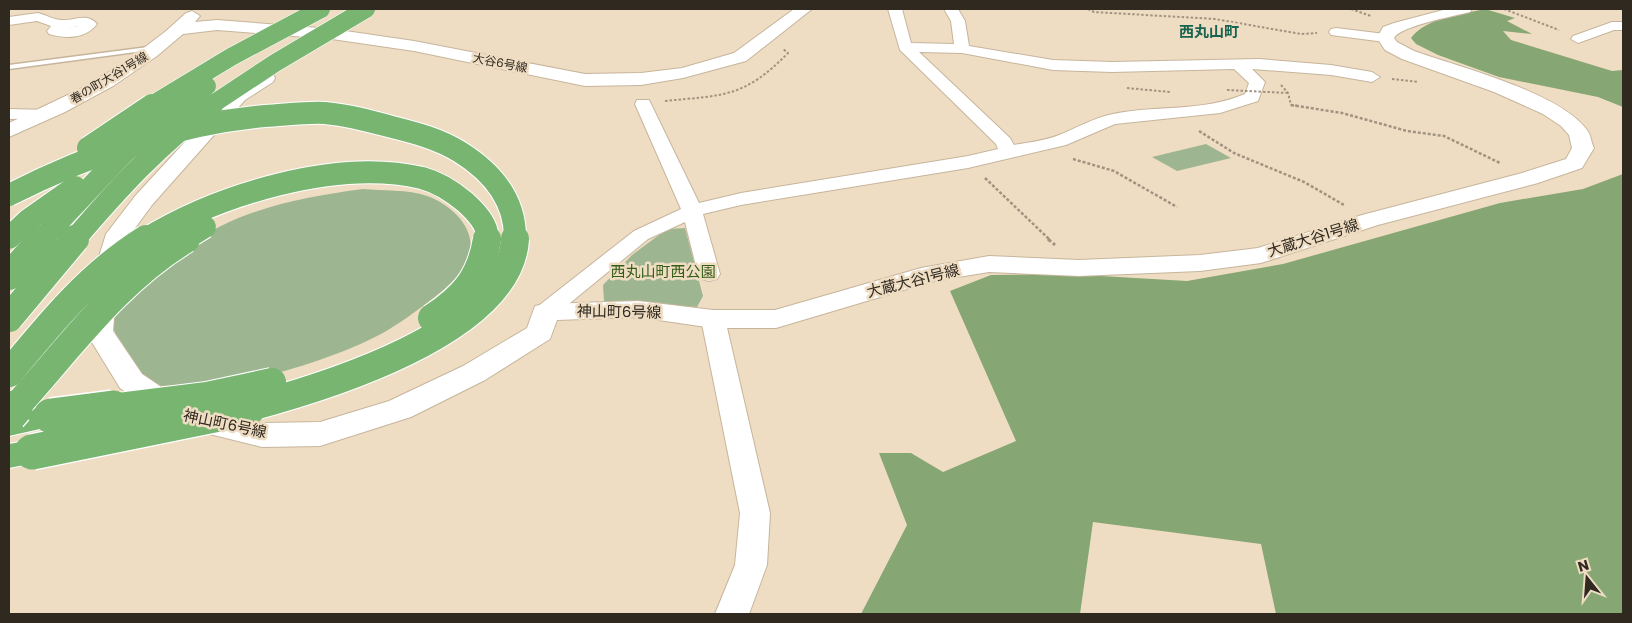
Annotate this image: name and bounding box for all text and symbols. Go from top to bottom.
district label: 西丸山町 [1179,21,1239,42]
street label: 春の町大谷1号線 [67,48,151,107]
street label: 大谷6号線 [471,49,529,76]
street label: 大蔵大谷1号線 [1264,214,1361,261]
street label: 大蔵大谷1号線 [864,259,961,302]
park label: 西丸山町西公園 [610,261,716,282]
street label: 神山町6号線 [577,300,661,323]
street label: 神山町6号線 [182,404,269,443]
north arrow [1562,553,1612,603]
text: N [1575,554,1591,577]

